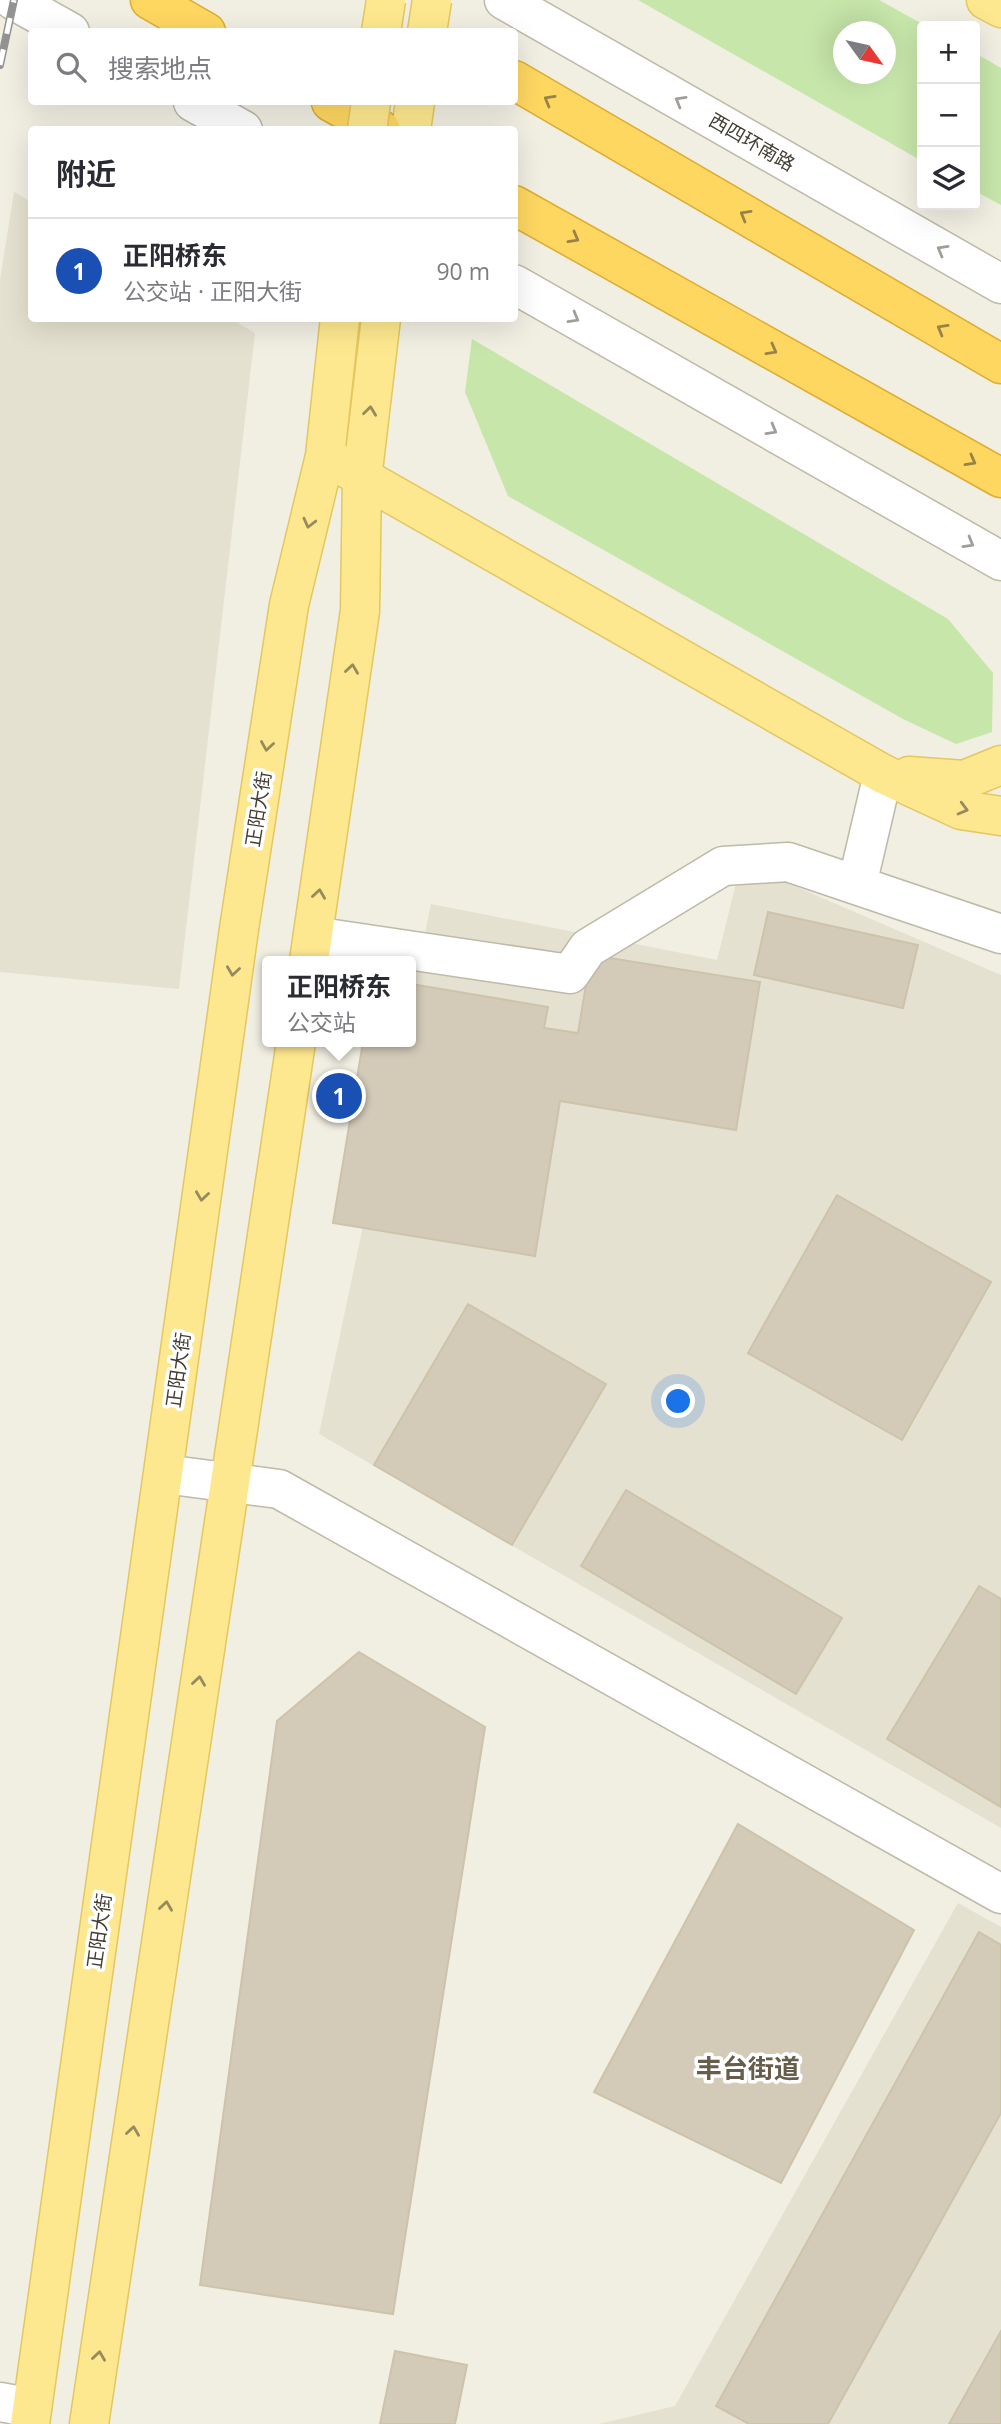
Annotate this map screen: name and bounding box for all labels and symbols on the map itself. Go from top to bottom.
north arrow [833,21,896,84]
one-way arrow [543,96,556,109]
one-way arrow [675,96,688,109]
street label: 西四环南路 [704,107,800,177]
one-way arrow [740,210,753,223]
one-way arrow [567,230,579,243]
one-way arrow [936,245,949,258]
one-way arrow [566,310,579,323]
one-way arrow [937,324,949,337]
one-way arrow [765,342,778,355]
one-way arrow [362,405,377,417]
one-way arrow [764,422,777,435]
one-way arrow [963,453,976,466]
one-way arrow [302,516,317,528]
one-way arrow [962,535,975,548]
one-way arrow [344,663,359,674]
one-way arrow [260,740,275,752]
street label: 正阳大街 [239,769,277,849]
one-way arrow [957,801,969,815]
one-way arrow [312,888,327,900]
one-way arrow [226,965,241,977]
pin: 1 [316,1070,362,1122]
one-way arrow [195,1190,210,1202]
street label: 正阳大街 [160,1331,196,1409]
your location [661,1384,695,1418]
one-way arrow [192,1675,207,1687]
street label: 正阳大街 [81,1892,117,1970]
one-way arrow [158,1901,173,1912]
district label: 丰台街道 [696,2050,800,2086]
one-way arrow [125,2126,140,2137]
one-way arrow [92,2351,107,2362]

